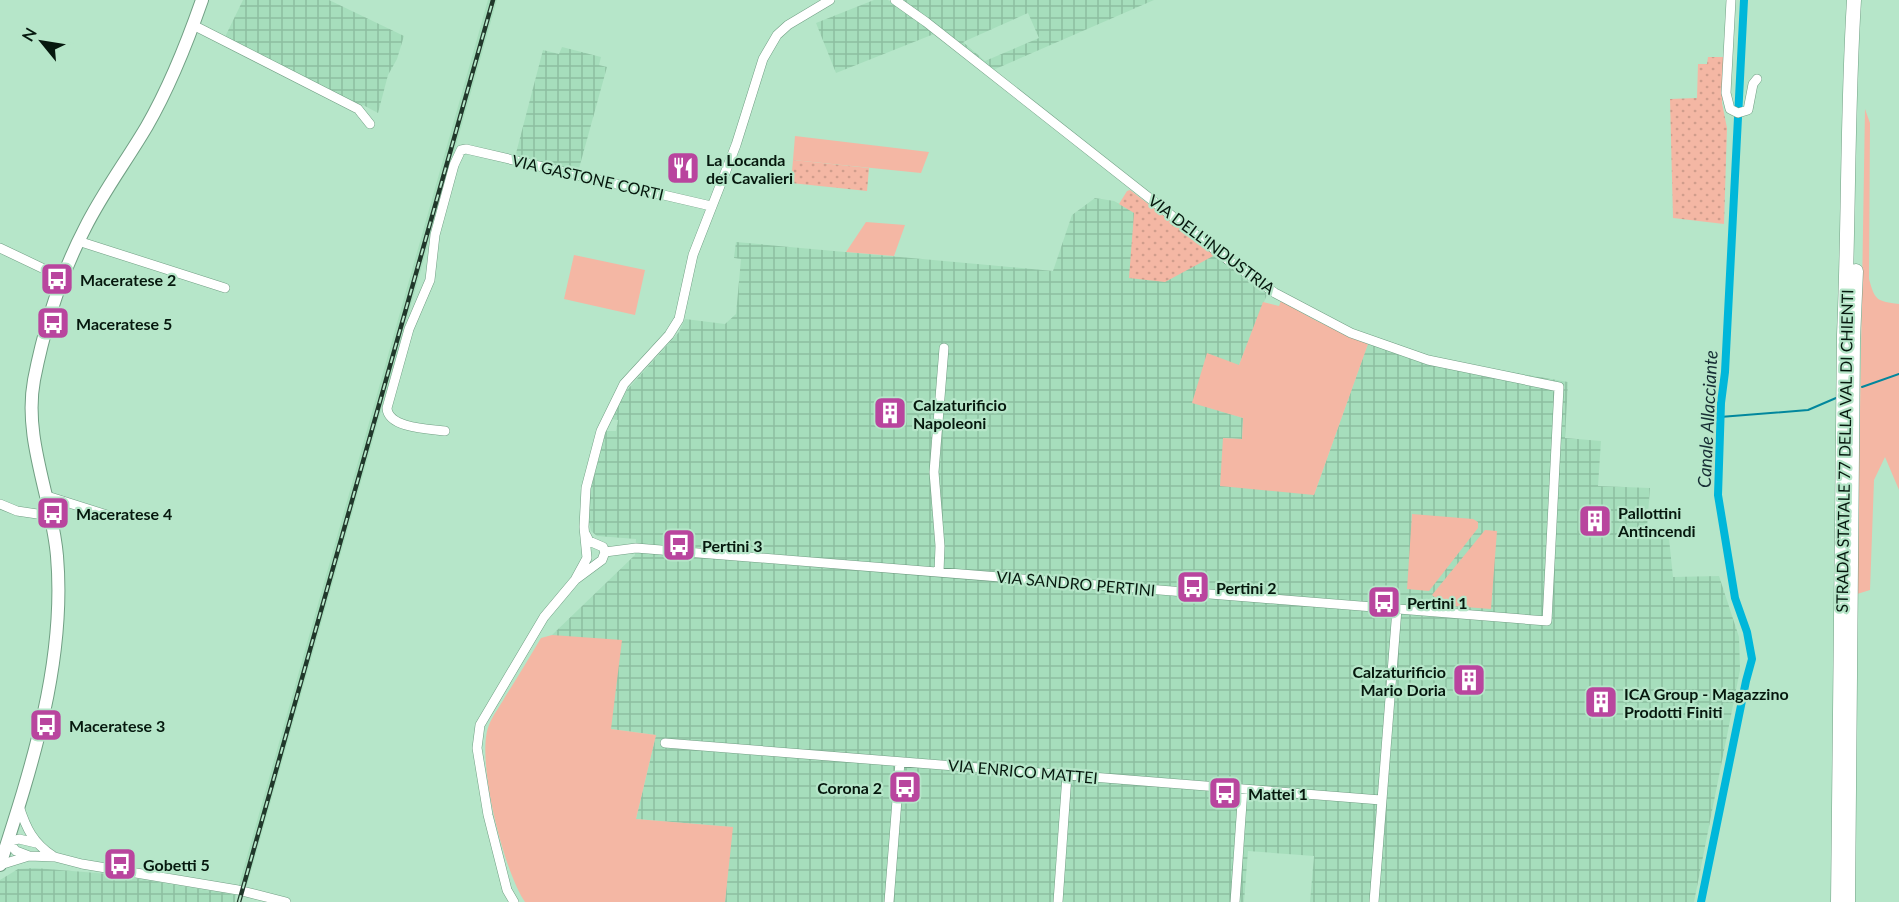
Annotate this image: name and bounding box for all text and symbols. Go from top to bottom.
north arrow [12,12,72,72]
text: N [17,24,40,44]
street label: VIA GASTONE CORTI [510,150,666,204]
restaurant icon: La Locanda dei Cavalieri [665,150,701,186]
place label: La Locanda dei Cavalieri [706,150,793,187]
street label: VIA DELL'INDUSTRIA [1145,190,1279,298]
bus stop icon: Maceratese 2 [39,261,75,297]
place label: Maceratese 2 [80,270,176,289]
street label: STRADA STATALE 77 DELLA VAL DI CHIENTI [1832,289,1856,613]
bus stop icon: Maceratese 5 [35,305,71,341]
place label: Maceratese 5 [76,314,172,333]
water label: Canale Allacciante [1692,350,1722,488]
building icon: Calzaturificio Napoleoni [872,395,908,431]
place label: Calzaturificio Napoleoni [913,395,1007,432]
bus stop icon: Maceratese 4 [35,495,71,531]
building icon: Pallottini Antincendi [1577,503,1613,539]
place label: Pallottini Antincendi [1617,503,1696,540]
place label: Maceratese 4 [76,504,172,523]
bus stop icon: Pertini 3 [661,527,697,563]
place label: Pertini 3 [702,536,763,555]
street label: VIA SANDRO PERTINI [996,567,1156,599]
bus stop icon: Pertini 2 [1175,569,1211,605]
place label: Pertini 2 [1216,578,1277,597]
bus stop icon: Pertini 1 [1366,584,1402,620]
place label: Pertini 1 [1407,593,1468,612]
place label: Calzaturificio Mario Doria [1352,662,1446,699]
building icon: Calzaturificio Mario Doria [1451,662,1487,698]
building icon: ICA Group - Magazzino Prodotti Finiti [1583,684,1619,720]
place label: ICA Group - Magazzino Prodotti Finiti [1624,684,1789,721]
bus stop icon: Maceratese 3 [28,707,64,743]
place label: Maceratese 3 [69,716,165,735]
street label: VIA ENRICO MATTEI [947,755,1099,787]
bus stop icon: Corona 2 [887,769,923,805]
bus stop icon: Mattei 1 [1207,775,1243,811]
place label: Corona 2 [817,778,882,797]
place label: Mattei 1 [1248,784,1308,803]
bus stop icon: Gobetti 5 [102,846,138,882]
place label: Gobetti 5 [143,855,210,874]

